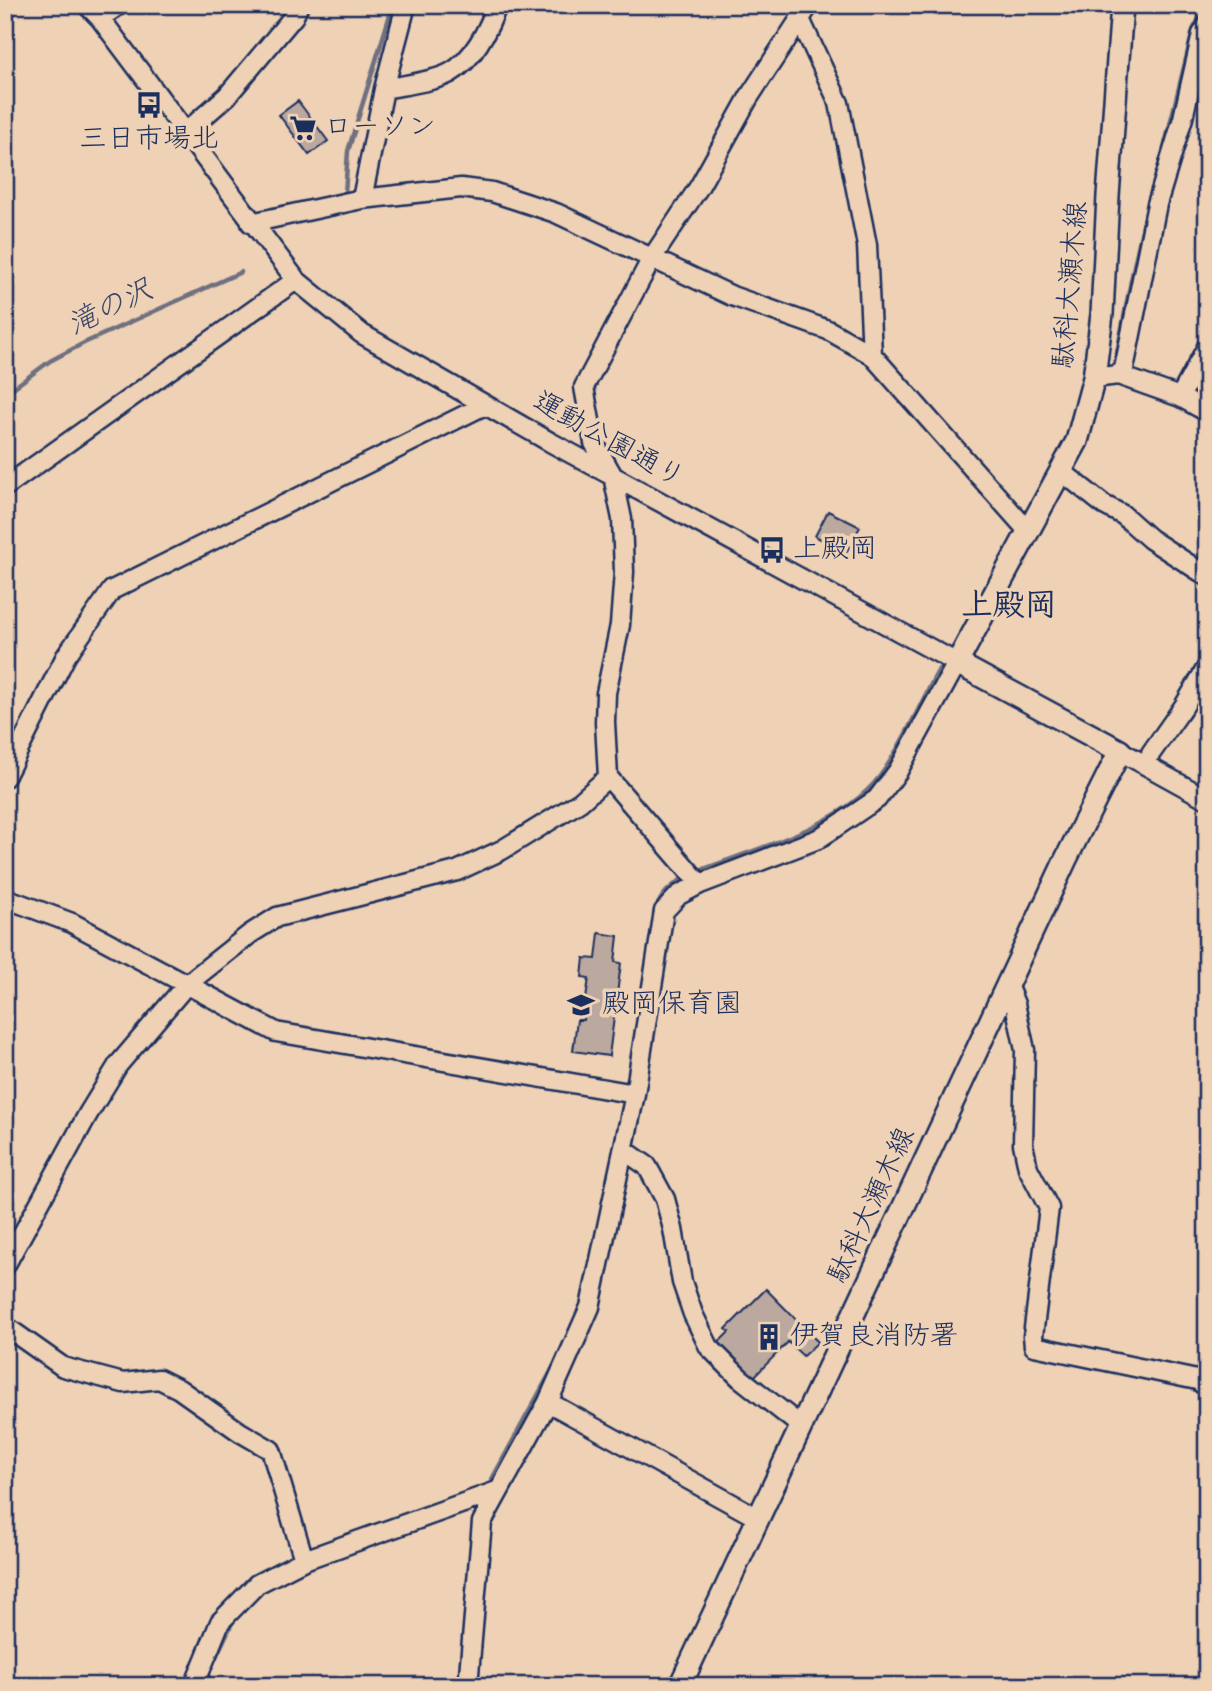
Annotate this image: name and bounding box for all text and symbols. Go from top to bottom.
bus stop icon: 三日市場北 [134,90,164,120]
place label: ローソン [324,108,436,149]
supermarket icon: ローソン [288,113,318,143]
place label: 三日市場北 [79,120,219,161]
street label: 駄科大瀬木線 [1044,200,1100,370]
water label: 滝の沢 [61,269,162,349]
street label: 運動公園通り [525,382,691,500]
place label: 上殿岡 [793,530,877,571]
bus stop icon: 上殿岡 [757,535,787,565]
district label: 上殿岡 [961,584,1057,631]
place label: 殿岡保育園 [602,985,742,1026]
school or university icon: 殿岡保育園 [566,990,596,1020]
street label: 駄科大瀬木線 [819,1121,927,1291]
place label: 伊賀良消防署 [790,1317,958,1358]
building icon: 伊賀良消防署 [754,1322,784,1352]

